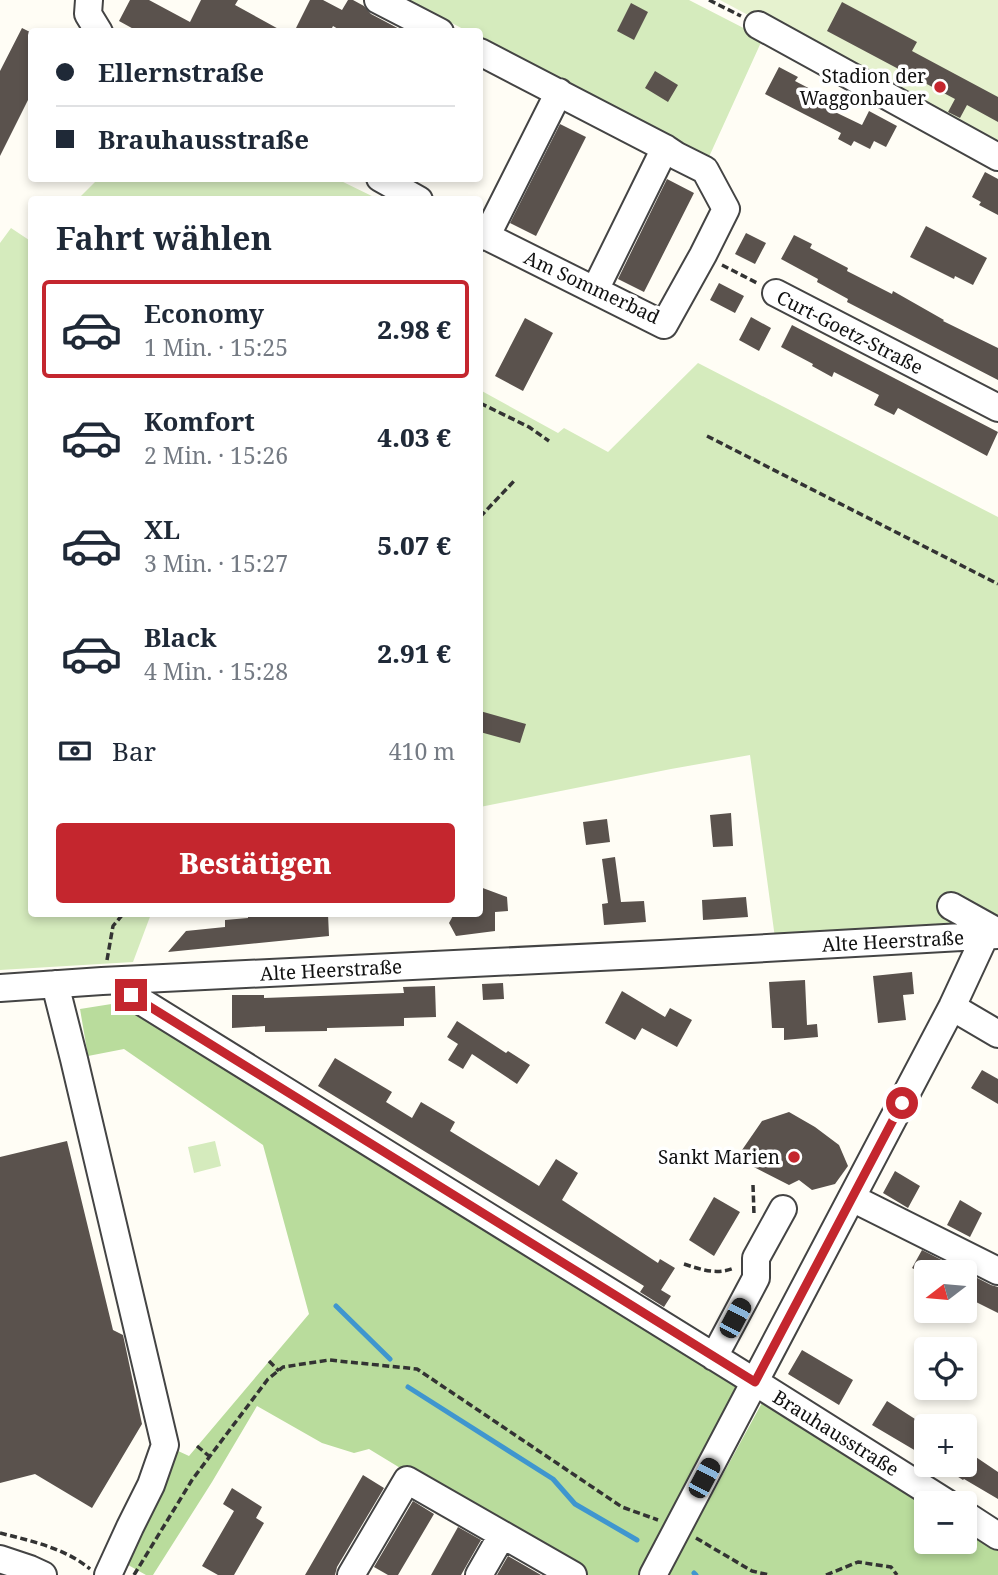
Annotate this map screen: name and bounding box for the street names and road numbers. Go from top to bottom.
street label: Am Sommerbad [520,244,664,330]
street label: Curt-Goetz-Straße [772,284,928,380]
street label: Alte Heerstraße [821,924,965,958]
street label: Alte Heerstraße [259,953,403,987]
street label: Brauhausstraße [768,1384,904,1482]

